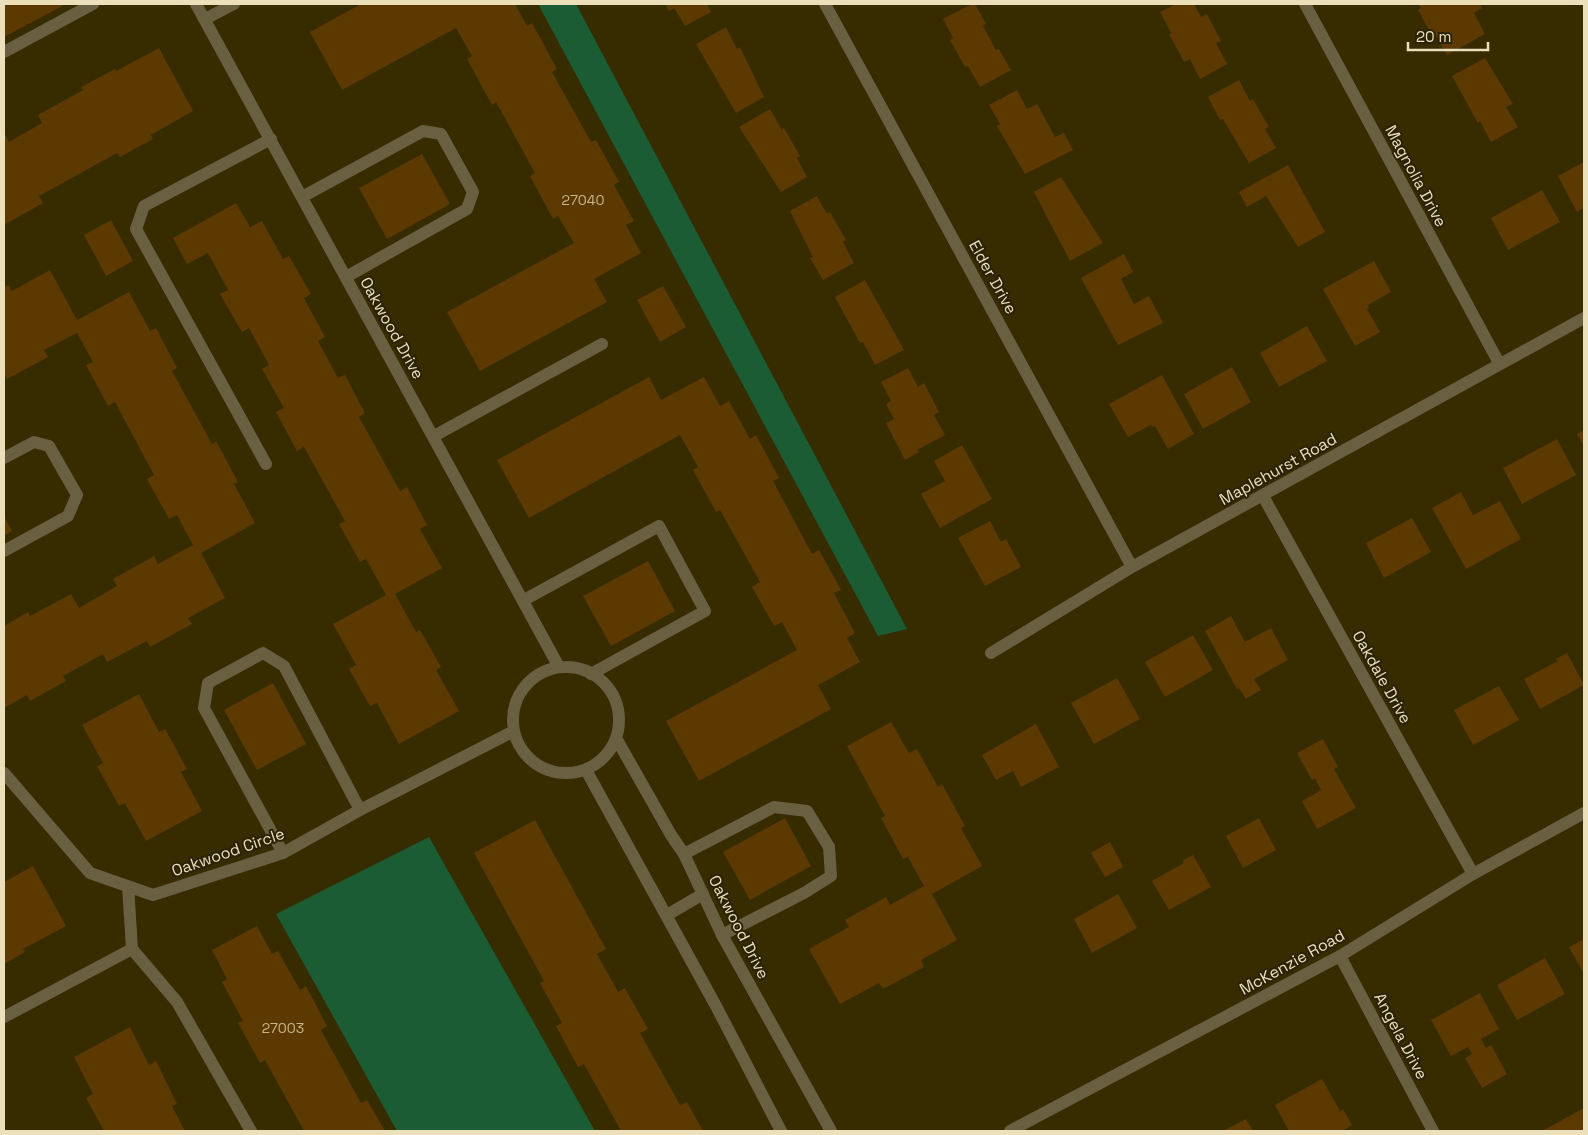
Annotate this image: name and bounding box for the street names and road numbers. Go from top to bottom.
street label: Magnolia Drive [1380,122,1452,230]
street label: Elder Drive [964,236,1022,318]
street label: Oakwood Drive [355,273,429,383]
street label: Maplehurst Road [1216,428,1340,510]
street label: Oakdale Drive [1348,627,1416,727]
street label: Oakwood Circle [169,823,287,881]
street label: Oakwood Drive [704,872,774,982]
street label: McKenzie Road [1236,924,1348,1000]
street label: Angela Drive [1369,989,1433,1083]

